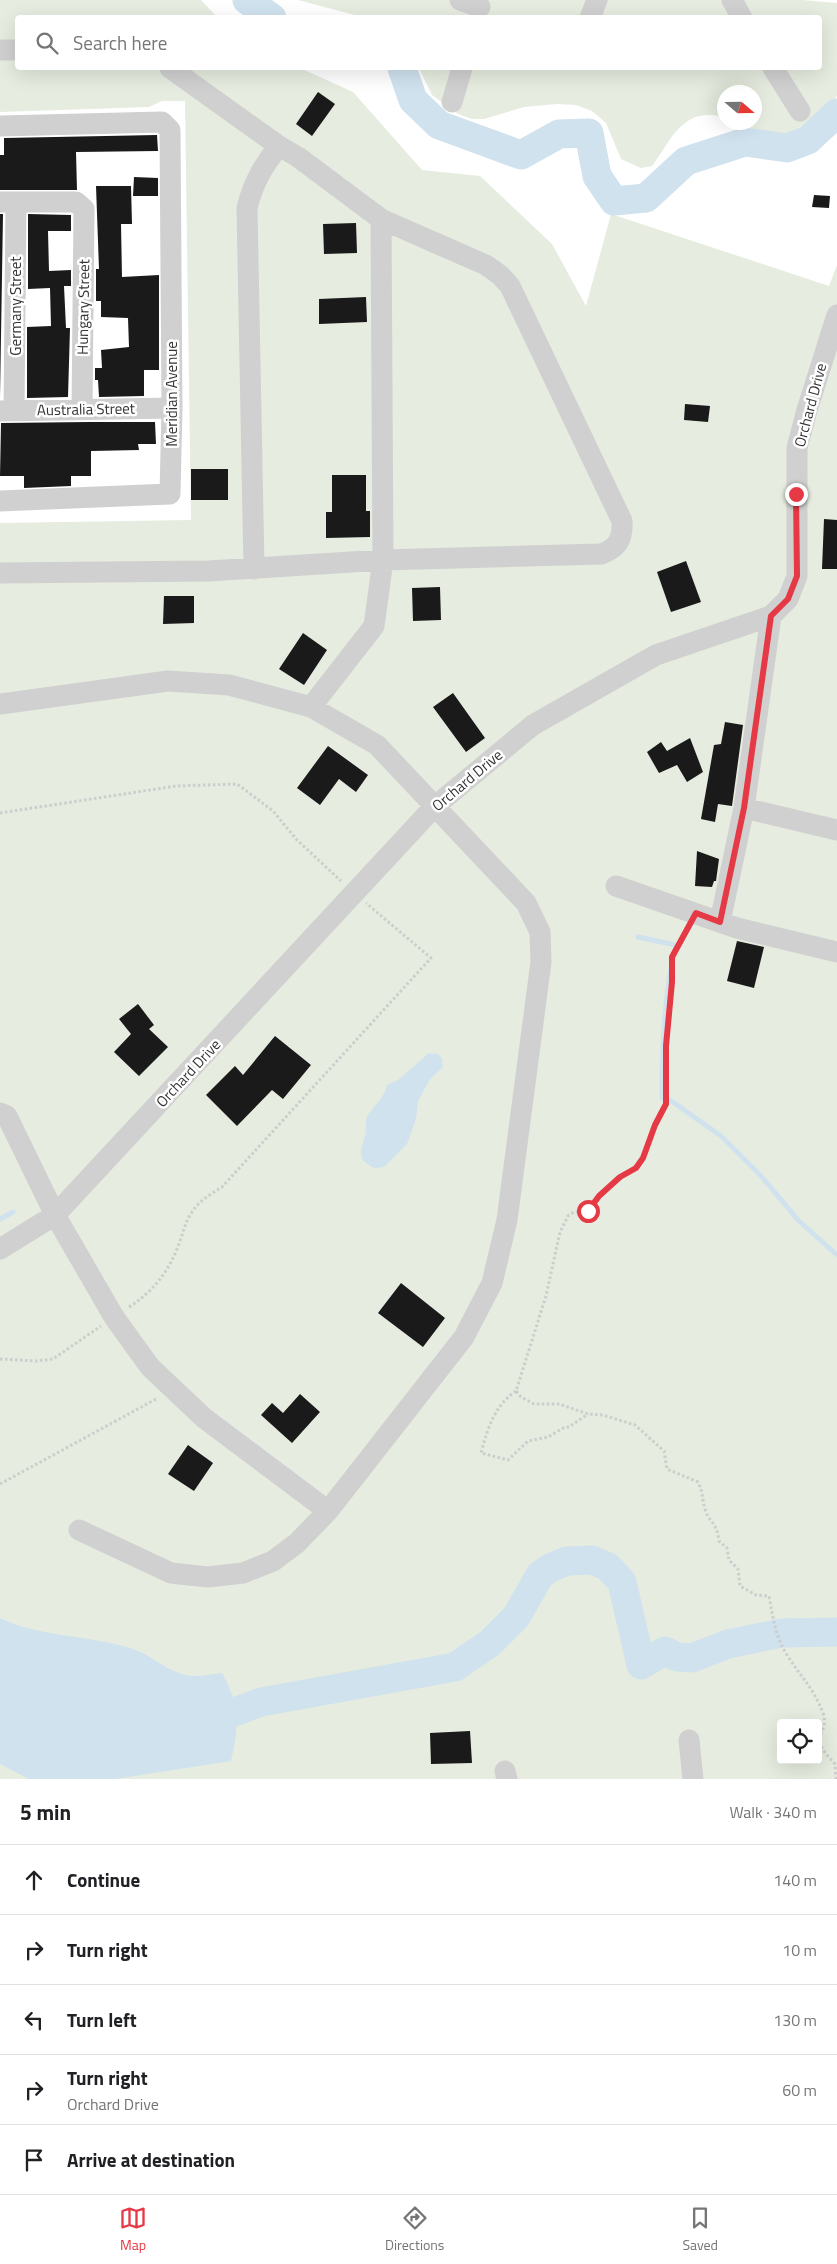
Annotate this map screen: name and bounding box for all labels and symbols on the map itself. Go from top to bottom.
north arrow [717,85,762,130]
street label: Germany Street [4,256,27,356]
street label: Hungary Street [71,258,95,355]
street label: Meridian Avenue [160,341,183,447]
street label: Orchard Drive [788,360,832,450]
street label: Australia Street [37,397,136,421]
route end [785,483,808,506]
street label: Orchard Drive [427,744,507,816]
street label: Orchard Drive [150,1034,226,1112]
route start [577,1200,600,1223]

